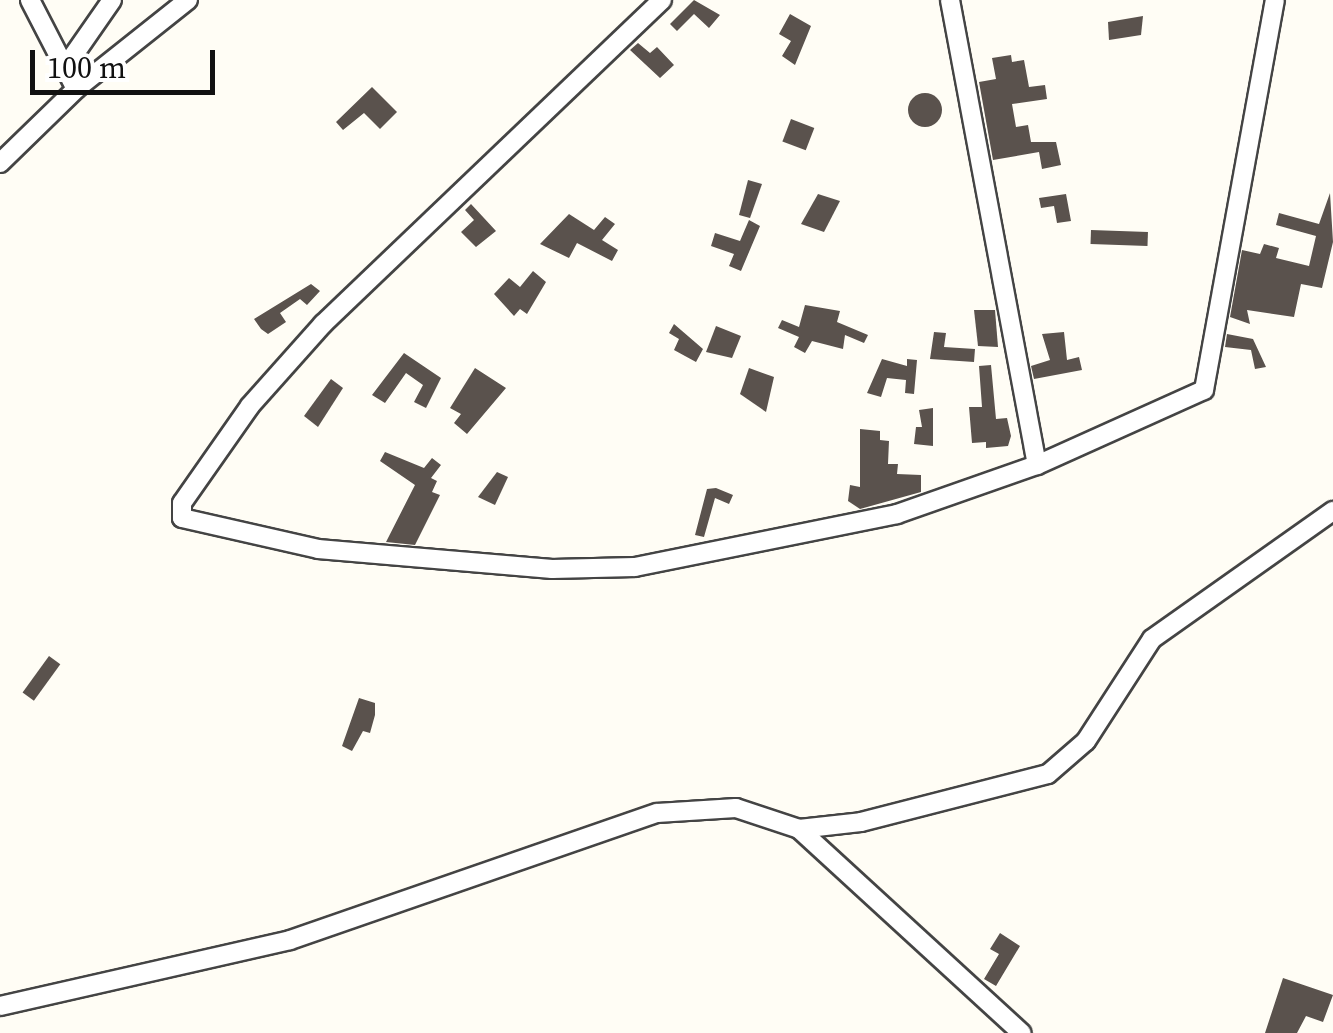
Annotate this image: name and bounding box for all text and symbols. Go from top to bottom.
scale bar [35,30,220,92]
text: 100 m [47,47,126,88]

